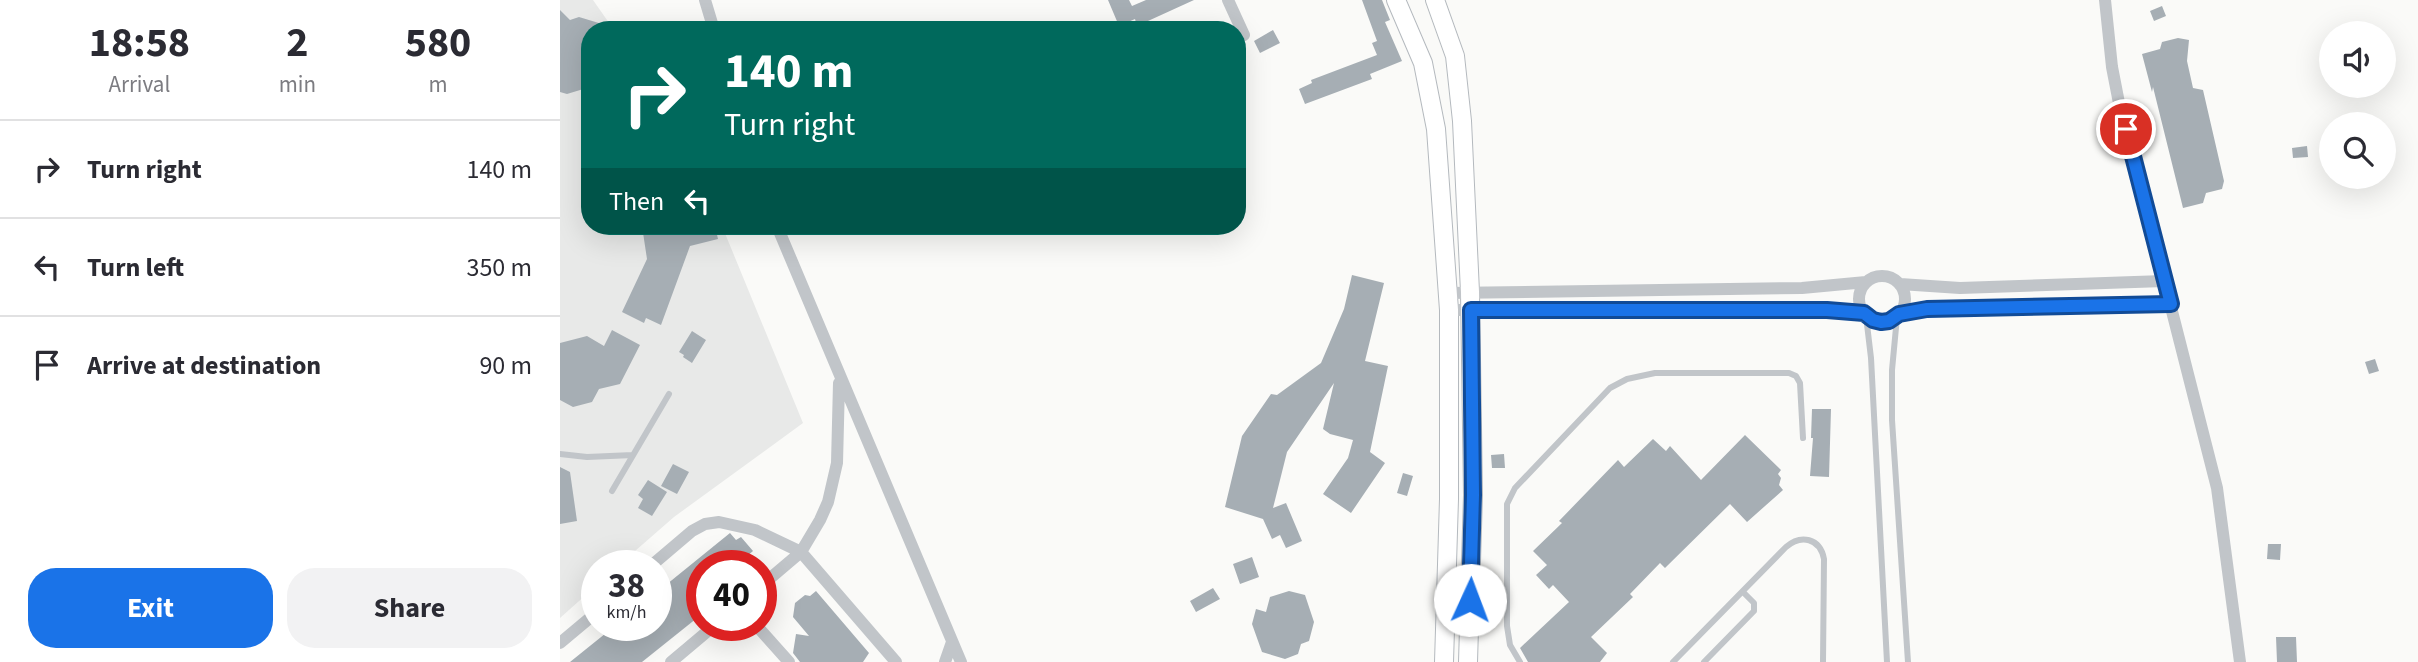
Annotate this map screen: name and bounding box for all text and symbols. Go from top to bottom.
text: 18:58 [89,13,190,73]
text: 2 [286,13,308,73]
text: 580 [405,13,471,73]
map controls [2319,21,2396,189]
button: sound [2319,21,2396,98]
text: 140 m [724,37,853,107]
icon: right [609,49,700,140]
text: Arrival [108,68,170,101]
text: min [279,68,316,101]
text: m [428,68,448,101]
pin [2096,99,2156,159]
text: Turn right [724,102,855,148]
icon: arrive [2107,110,2145,148]
button: search [2319,112,2396,189]
icon: right [28,150,66,188]
text: Turn right [87,151,202,188]
text: 140 m [466,151,532,188]
icon: left [678,182,716,220]
text: Then [609,183,664,220]
icon: left [28,248,66,286]
text: Turn left [87,249,184,286]
text: 350 m [466,249,532,286]
icon: arrive [28,346,66,384]
text: Arrive at destination [87,347,321,384]
text: 90 m [479,347,532,384]
speed limit sign: 40 [686,550,777,641]
text: 38 [608,561,645,611]
position arrow [1433,563,1507,637]
button: Exit [28,568,273,648]
button: Share [287,568,532,648]
text: km/h [607,600,646,625]

